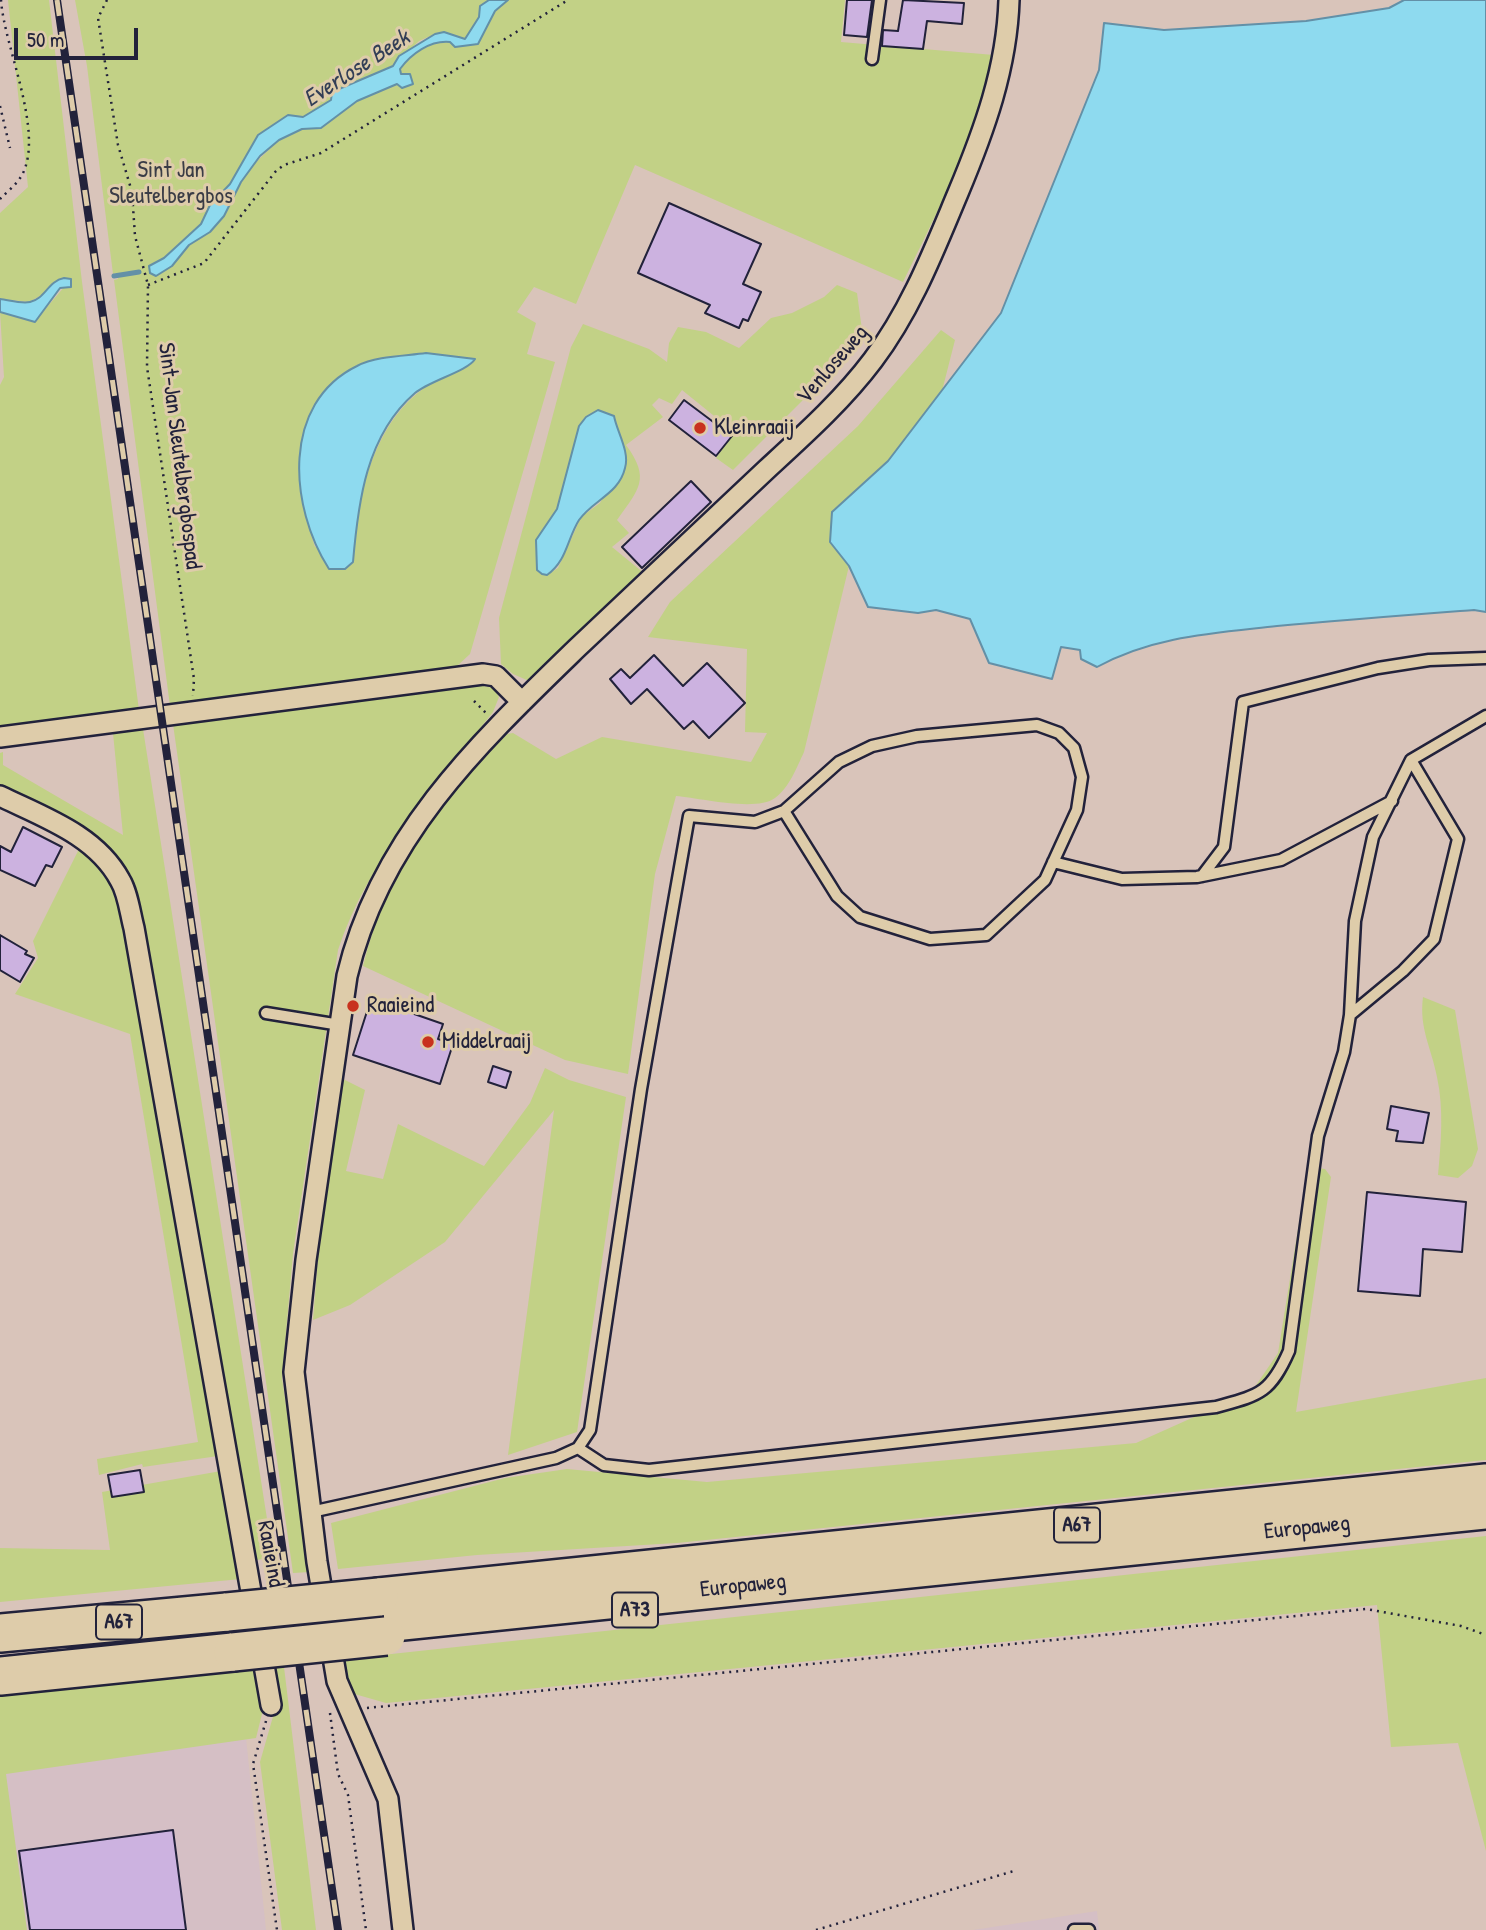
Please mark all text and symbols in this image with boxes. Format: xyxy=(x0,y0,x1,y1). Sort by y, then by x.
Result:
scale bar xyxy=(18,14,142,58)
water label: Everlose Beek xyxy=(299,24,415,114)
text: 50 m xyxy=(27,25,64,54)
park label: Sint Jan Sleutelbergbos xyxy=(109,157,233,211)
street label: Venloseweg xyxy=(791,320,875,410)
street label: Sint-Jan Sleutelbergbospad xyxy=(151,341,207,571)
place label: Kleinraaij xyxy=(714,414,794,442)
marker: Kleinraaij xyxy=(692,420,708,436)
place label: Raaieind xyxy=(367,992,434,1020)
marker: Raaieind xyxy=(345,998,361,1014)
place label: Middelraaij xyxy=(442,1028,531,1056)
marker: Middelraaij xyxy=(420,1034,436,1050)
road number: A67 xyxy=(1054,1508,1100,1542)
street label: Europaweg xyxy=(1263,1510,1351,1546)
street label: Raaieind xyxy=(251,1518,289,1590)
street label: Europaweg xyxy=(699,1568,787,1604)
road number: A73 xyxy=(612,1592,658,1628)
road number: A67 xyxy=(96,1604,142,1640)

